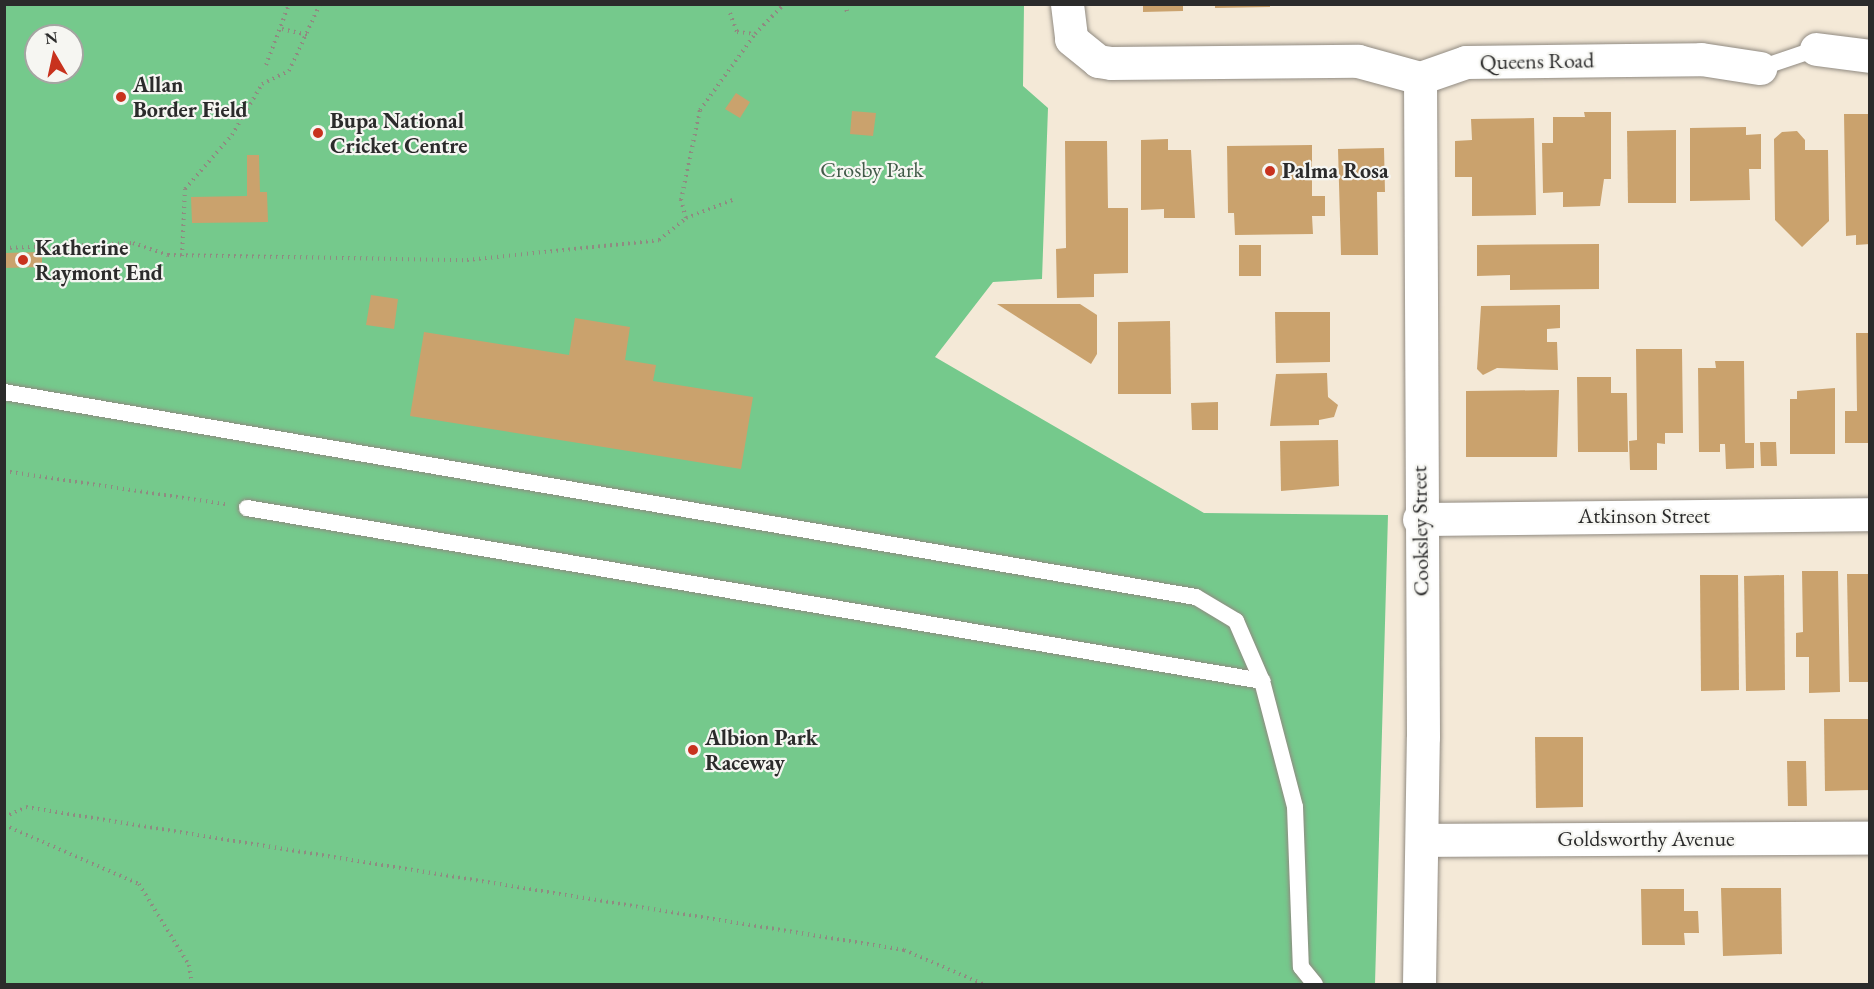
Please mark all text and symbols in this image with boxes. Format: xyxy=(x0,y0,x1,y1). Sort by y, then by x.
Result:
north arrow xyxy=(24,24,84,84)
text: N xyxy=(43,26,59,49)
street label: Queens Road xyxy=(1480,47,1594,75)
place label: Allan Border Field xyxy=(133,71,248,122)
marker: Allan Border Field xyxy=(114,90,128,104)
place label: Bupa National Cricket Centre xyxy=(330,107,467,158)
marker: Bupa National Cricket Centre xyxy=(311,126,325,140)
park label: Crosby Park xyxy=(820,157,924,183)
place label: Palma Rosa xyxy=(1282,158,1389,184)
marker: Palma Rosa xyxy=(1263,164,1277,178)
place label: Katherine Raymont End xyxy=(35,234,163,286)
marker: Katherine Raymont End xyxy=(16,253,30,267)
street label: Cooksley Street xyxy=(1406,465,1434,597)
street label: Atkinson Street xyxy=(1578,503,1710,529)
place label: Albion Park Raceway xyxy=(705,724,818,776)
marker: Albion Park Raceway xyxy=(686,743,700,757)
street label: Goldsworthy Avenue xyxy=(1557,826,1735,852)

